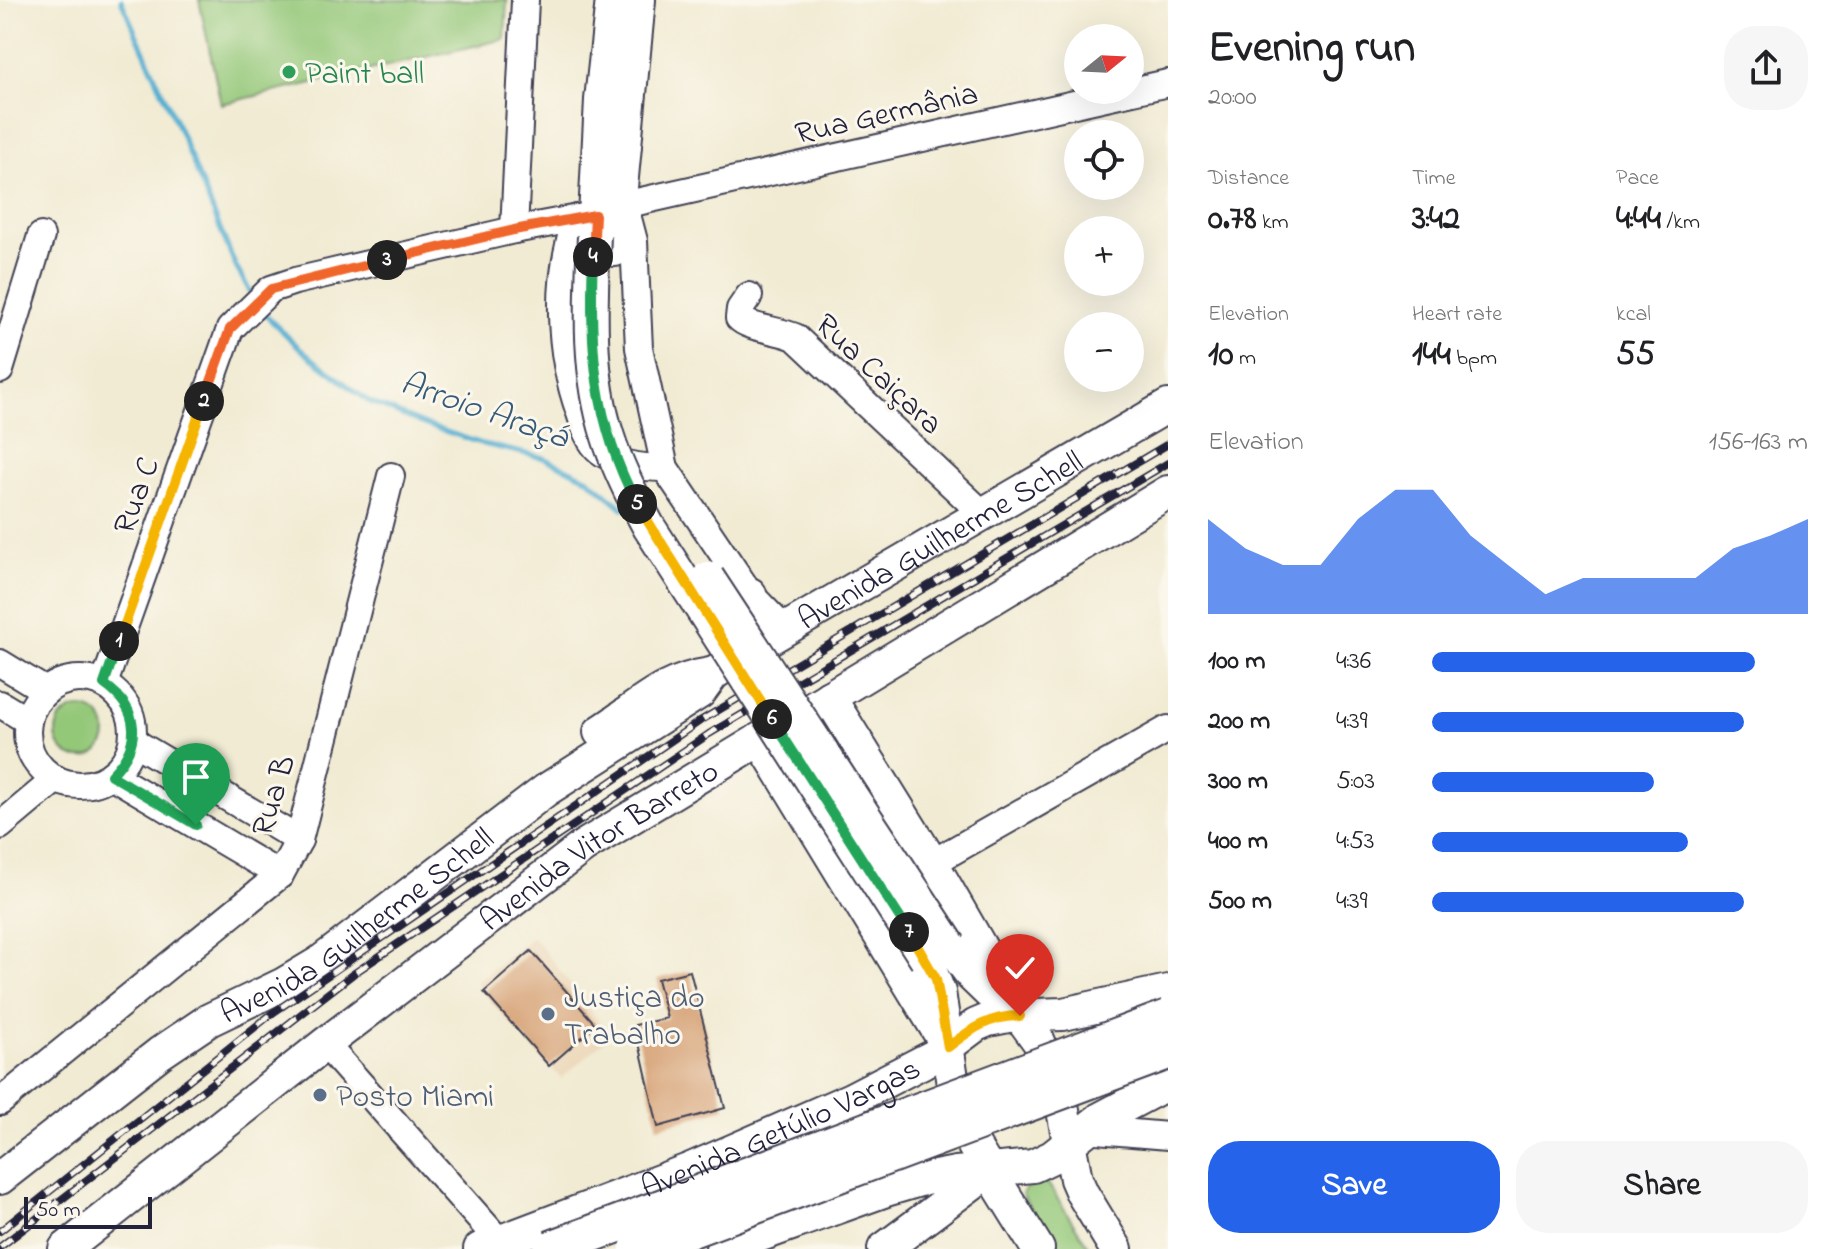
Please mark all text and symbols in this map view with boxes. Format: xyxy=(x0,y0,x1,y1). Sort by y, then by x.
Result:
text: Evening run xyxy=(1208,17,1415,81)
north arrow xyxy=(1064,24,1144,104)
map controls xyxy=(1064,24,1144,392)
button: share xyxy=(1724,26,1808,110)
place label: Paint ball xyxy=(305,52,424,99)
marker: Paint ball xyxy=(280,63,298,81)
street label: Rua Germânia xyxy=(791,72,983,159)
text: 20:00 xyxy=(1208,79,1257,117)
button: locate xyxy=(1064,120,1144,200)
text: Distance xyxy=(1208,163,1289,195)
text: Time xyxy=(1412,163,1456,195)
text: Pace xyxy=(1616,163,1659,195)
text: 0.78 xyxy=(1208,195,1256,245)
text: 3:42 xyxy=(1412,195,1460,245)
text: 4:44 xyxy=(1616,195,1661,245)
text: km xyxy=(1256,207,1289,239)
text: /km xyxy=(1661,207,1700,239)
button: + xyxy=(1064,216,1144,296)
pin: 4 xyxy=(573,237,613,277)
pin: 3 xyxy=(367,240,407,280)
text: 4 xyxy=(588,241,598,273)
text: 3 xyxy=(382,244,392,276)
text: Elevation xyxy=(1208,299,1289,331)
text: Heart rate xyxy=(1412,299,1502,331)
text: kcal xyxy=(1616,299,1651,331)
street label: Rua Caiçara xyxy=(803,304,952,447)
button: − xyxy=(1064,312,1144,392)
text: 10 xyxy=(1208,331,1234,381)
text: 144 xyxy=(1412,331,1451,381)
text: 55 xyxy=(1616,331,1655,381)
text: m xyxy=(1234,343,1256,375)
text: bpm xyxy=(1451,343,1497,375)
water label: Arroio Araçá xyxy=(393,360,576,464)
pin: 2 xyxy=(184,381,224,421)
text: 2 xyxy=(199,385,209,417)
text: Elevation xyxy=(1208,424,1304,462)
text: 156–163 m xyxy=(1709,424,1808,462)
street label: Avenida Guilherme Schell xyxy=(790,440,1093,644)
street label: Rua C xyxy=(103,451,174,541)
pin: 5 xyxy=(617,484,657,524)
text: 5 xyxy=(631,488,643,520)
pin: 1 xyxy=(99,621,139,661)
text: 1 xyxy=(116,625,123,657)
text: 100 m xyxy=(1208,643,1265,681)
text: 4:36 xyxy=(1336,643,1371,681)
pin: 6 xyxy=(752,699,792,739)
text: 6 xyxy=(767,703,777,735)
text: 200 m xyxy=(1208,703,1270,741)
text: 4:39 xyxy=(1336,703,1368,741)
pin xyxy=(162,743,230,825)
street label: Rua B xyxy=(241,750,310,842)
street label: Avenida Vitor Barreto xyxy=(471,750,729,945)
icon: arrive xyxy=(174,755,218,799)
text: 300 m xyxy=(1208,763,1268,801)
text: 5:03 xyxy=(1336,763,1375,801)
street label: Avenida Guilherme Schell xyxy=(213,818,505,1038)
text: 400 m xyxy=(1208,823,1268,861)
text: 4:53 xyxy=(1336,823,1375,861)
text: 500 m xyxy=(1208,883,1272,921)
text: 4:39 xyxy=(1336,883,1368,921)
pin: 7 xyxy=(889,912,929,952)
text: 7 xyxy=(904,916,914,948)
pin xyxy=(986,934,1054,1016)
icon: check xyxy=(998,946,1042,990)
place label: Justiça do Trabalho xyxy=(564,976,705,1060)
marker: Justiça do Trabalho xyxy=(539,1005,557,1023)
street label: Avenida Getúlio Vargas xyxy=(635,1047,930,1213)
place label: Posto Miami xyxy=(336,1075,494,1122)
marker: Posto Miami xyxy=(311,1086,329,1104)
button: Save xyxy=(1208,1141,1500,1233)
button: Share xyxy=(1516,1141,1808,1233)
scale bar xyxy=(24,1193,152,1229)
text: 50 m xyxy=(36,1195,81,1227)

